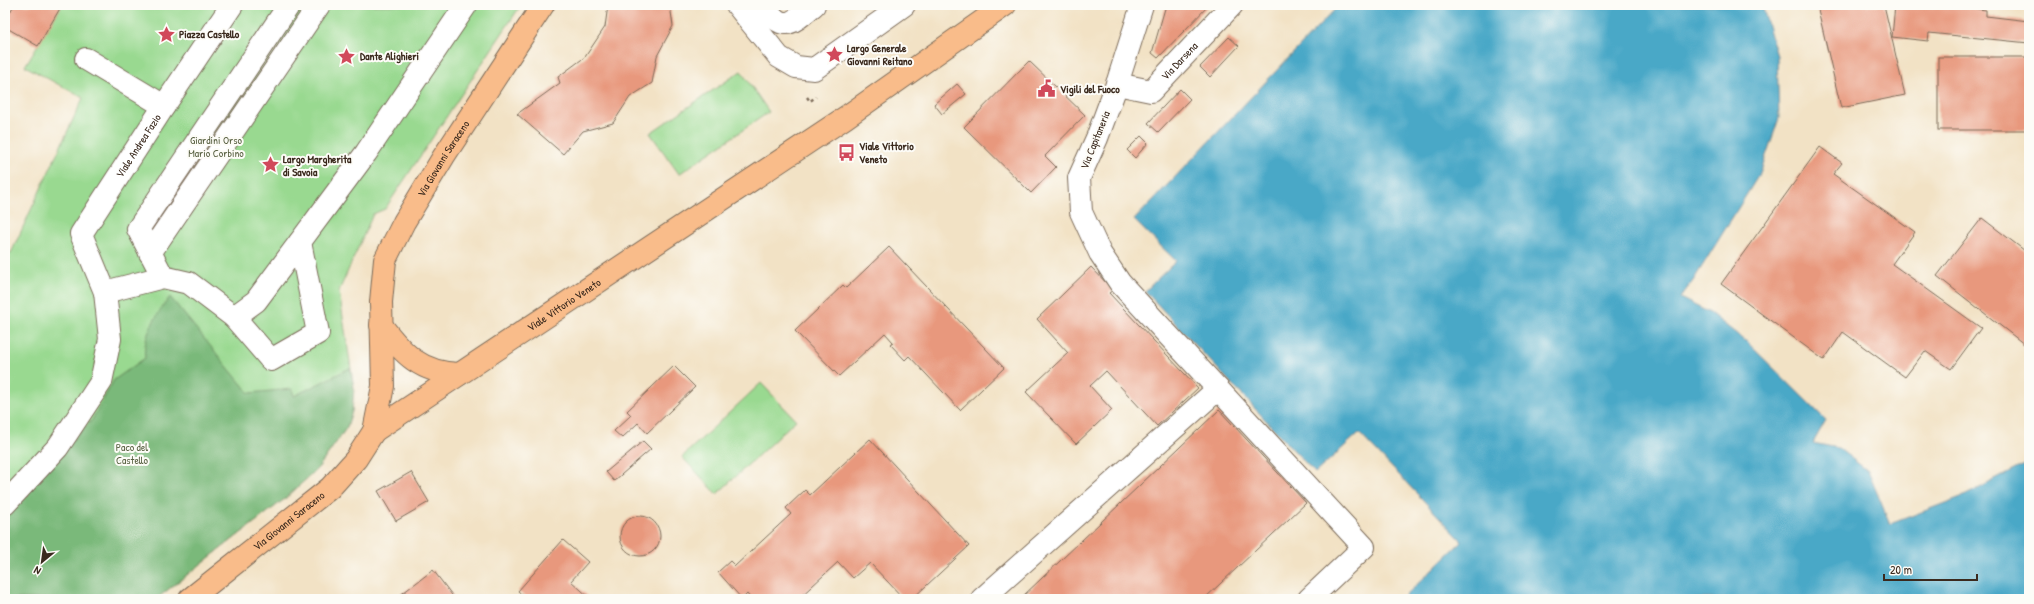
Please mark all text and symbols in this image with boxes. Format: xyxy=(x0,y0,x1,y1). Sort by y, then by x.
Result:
place icon: Piazza Castello xyxy=(156,24,176,44)
place label: Piazza Castello xyxy=(179,27,240,41)
street label: Via Darsena xyxy=(1158,38,1201,83)
place label: Largo Generale Giovanni Reitano xyxy=(847,41,913,68)
place icon: Largo Generale Giovanni Reitano xyxy=(824,44,844,64)
place icon: Dante Alighieri xyxy=(337,46,357,66)
place label: Dante Alighieri xyxy=(360,49,419,64)
public building icon: Vigili del Fuoco xyxy=(1037,79,1057,99)
place label: Vigili del Fuoco xyxy=(1060,82,1120,97)
street label: Via Capitaneria xyxy=(1077,108,1113,171)
street label: Viale Andrea Fazio xyxy=(113,111,164,180)
street label: Via Giovanni Saraceno xyxy=(414,117,473,199)
park label: Giardini Orso Mario Corbino xyxy=(188,133,244,160)
place label: Viale Vittorio Veneto xyxy=(859,139,914,166)
bus stop icon: Viale Vittorio Veneto xyxy=(836,142,856,162)
place label: Largo Margherita di Savoia xyxy=(283,152,352,179)
place icon: Largo Margherita di Savoia xyxy=(260,155,280,175)
street label: Viale Vittorio Veneto xyxy=(524,275,604,334)
park label: Paco del Castello xyxy=(116,440,149,467)
street label: Via Giovanni Saraceno xyxy=(250,488,328,553)
north arrow xyxy=(22,542,62,582)
scale bar xyxy=(1884,556,1977,582)
text: 20 m xyxy=(1890,561,1912,578)
text: N xyxy=(31,563,43,578)

